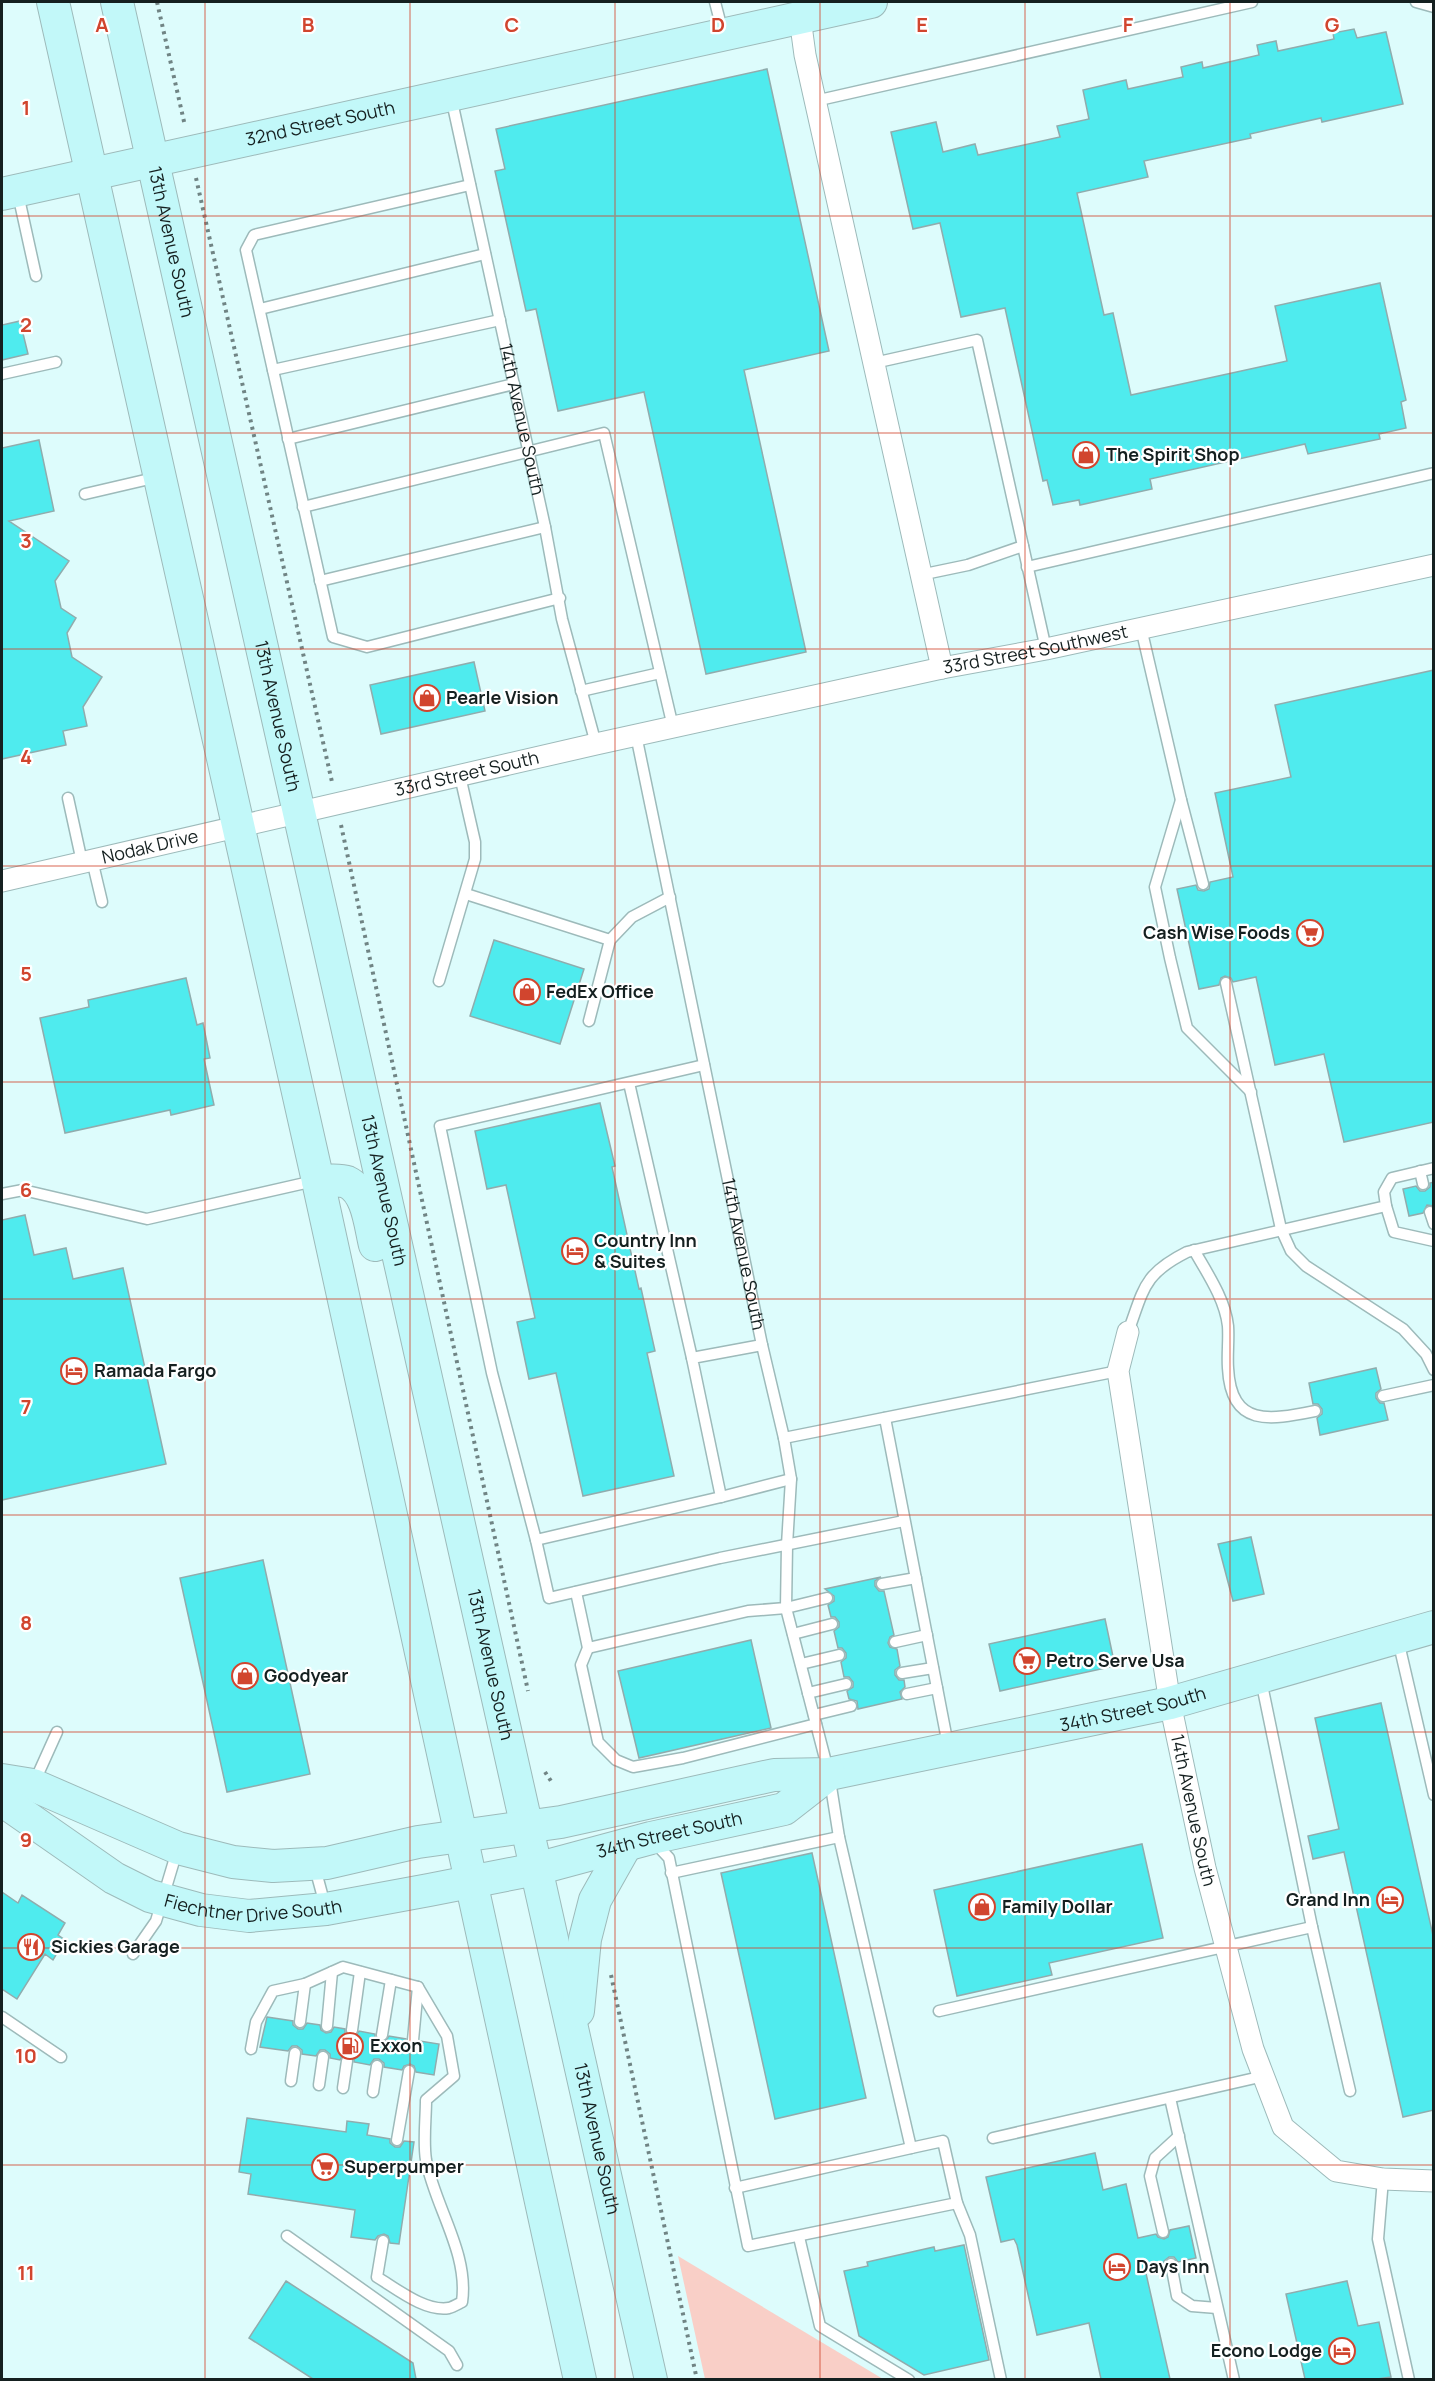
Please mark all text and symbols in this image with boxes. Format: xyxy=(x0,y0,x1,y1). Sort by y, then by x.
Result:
text: A xyxy=(95,11,109,38)
text: B xyxy=(302,11,315,38)
text: C xyxy=(505,11,519,38)
text: D xyxy=(711,11,725,38)
text: E xyxy=(916,11,928,38)
text: F xyxy=(1123,11,1134,38)
text: G xyxy=(1325,11,1340,38)
text: 1 xyxy=(22,94,30,121)
street label: 32nd Street South xyxy=(243,95,397,151)
street label: 13th Avenue South xyxy=(143,164,200,320)
text: 2 xyxy=(20,311,32,338)
street label: 14th Avenue South xyxy=(494,341,551,497)
shop icon: The Spirit Shop xyxy=(1071,440,1101,470)
place label: The Spirit Shop xyxy=(1106,442,1240,466)
text: 3 xyxy=(20,527,32,554)
street label: 33rd Street Southwest xyxy=(941,619,1130,679)
street label: 13th Avenue South xyxy=(250,638,307,794)
shop icon: Pearle Vision xyxy=(412,683,442,713)
place label: Pearle Vision xyxy=(446,685,558,709)
text: 4 xyxy=(20,743,32,770)
street label: 33rd Street South xyxy=(392,745,541,801)
street label: Nodak Drive xyxy=(99,823,200,869)
supermarket icon: Cash Wise Foods xyxy=(1295,918,1325,948)
place label: Cash Wise Foods xyxy=(1143,920,1290,944)
text: 5 xyxy=(20,960,32,987)
shop icon: FedEx Office xyxy=(512,977,542,1007)
place label: FedEx Office xyxy=(546,979,654,1003)
street label: 13th Avenue South xyxy=(356,1112,413,1268)
text: 6 xyxy=(20,1176,32,1203)
street label: 14th Avenue South xyxy=(717,1176,772,1332)
place label: Country Inn & Suites xyxy=(594,1228,697,1273)
hotel icon: Country Inn & Suites xyxy=(560,1236,590,1266)
hotel icon: Ramada Fargo xyxy=(59,1356,89,1386)
place label: Ramada Fargo xyxy=(94,1358,216,1382)
text: 7 xyxy=(21,1393,31,1420)
street label: 13th Avenue South xyxy=(463,1587,520,1742)
text: 8 xyxy=(20,1609,32,1636)
supermarket icon: Petro Serve Usa xyxy=(1012,1646,1042,1676)
place label: Petro Serve Usa xyxy=(1046,1648,1185,1672)
shop icon: Goodyear xyxy=(230,1661,260,1691)
place label: Goodyear xyxy=(264,1663,348,1687)
street label: 34th Street South xyxy=(1057,1680,1208,1737)
street label: 14th Avenue South xyxy=(1166,1732,1222,1889)
street label: 34th Street South xyxy=(594,1805,744,1863)
text: 9 xyxy=(20,1826,32,1853)
hotel icon: Grand Inn xyxy=(1375,1885,1405,1915)
place label: Grand Inn xyxy=(1286,1887,1370,1911)
street label: Fiechtner Drive South xyxy=(162,1888,344,1927)
shop icon: Family Dollar xyxy=(967,1892,997,1922)
place label: Family Dollar xyxy=(1002,1894,1113,1918)
restaurant icon: Sickies Garage xyxy=(16,1932,46,1962)
place label: Sickies Garage xyxy=(51,1934,180,1958)
fuel station icon: Exxon xyxy=(335,2031,365,2061)
place label: Exxon xyxy=(370,2033,423,2057)
text: 10 xyxy=(15,2042,37,2069)
street label: 13th Avenue South xyxy=(569,2061,626,2216)
supermarket icon: Superpumper xyxy=(310,2152,340,2182)
place label: Superpumper xyxy=(344,2154,464,2178)
hotel icon: Days Inn xyxy=(1102,2252,1132,2282)
place label: Days Inn xyxy=(1136,2254,1209,2278)
text: 11 xyxy=(17,2259,35,2286)
hotel icon: Econo Lodge xyxy=(1327,2336,1357,2366)
place label: Econo Lodge xyxy=(1211,2338,1322,2362)

